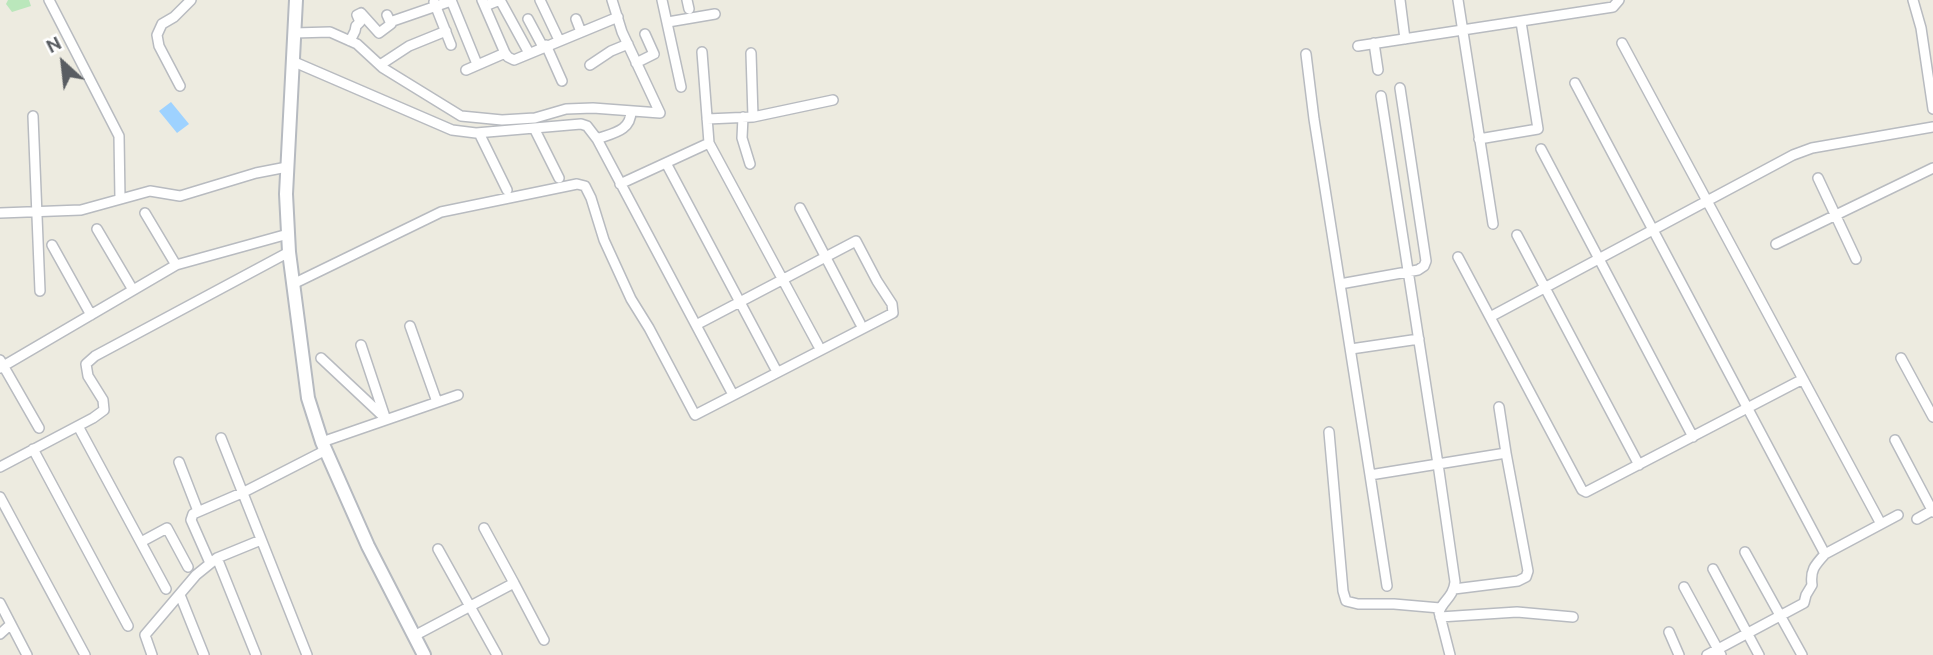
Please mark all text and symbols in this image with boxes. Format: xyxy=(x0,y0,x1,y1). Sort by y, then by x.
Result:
north arrow xyxy=(28,28,98,98)
text: N xyxy=(42,31,65,57)

